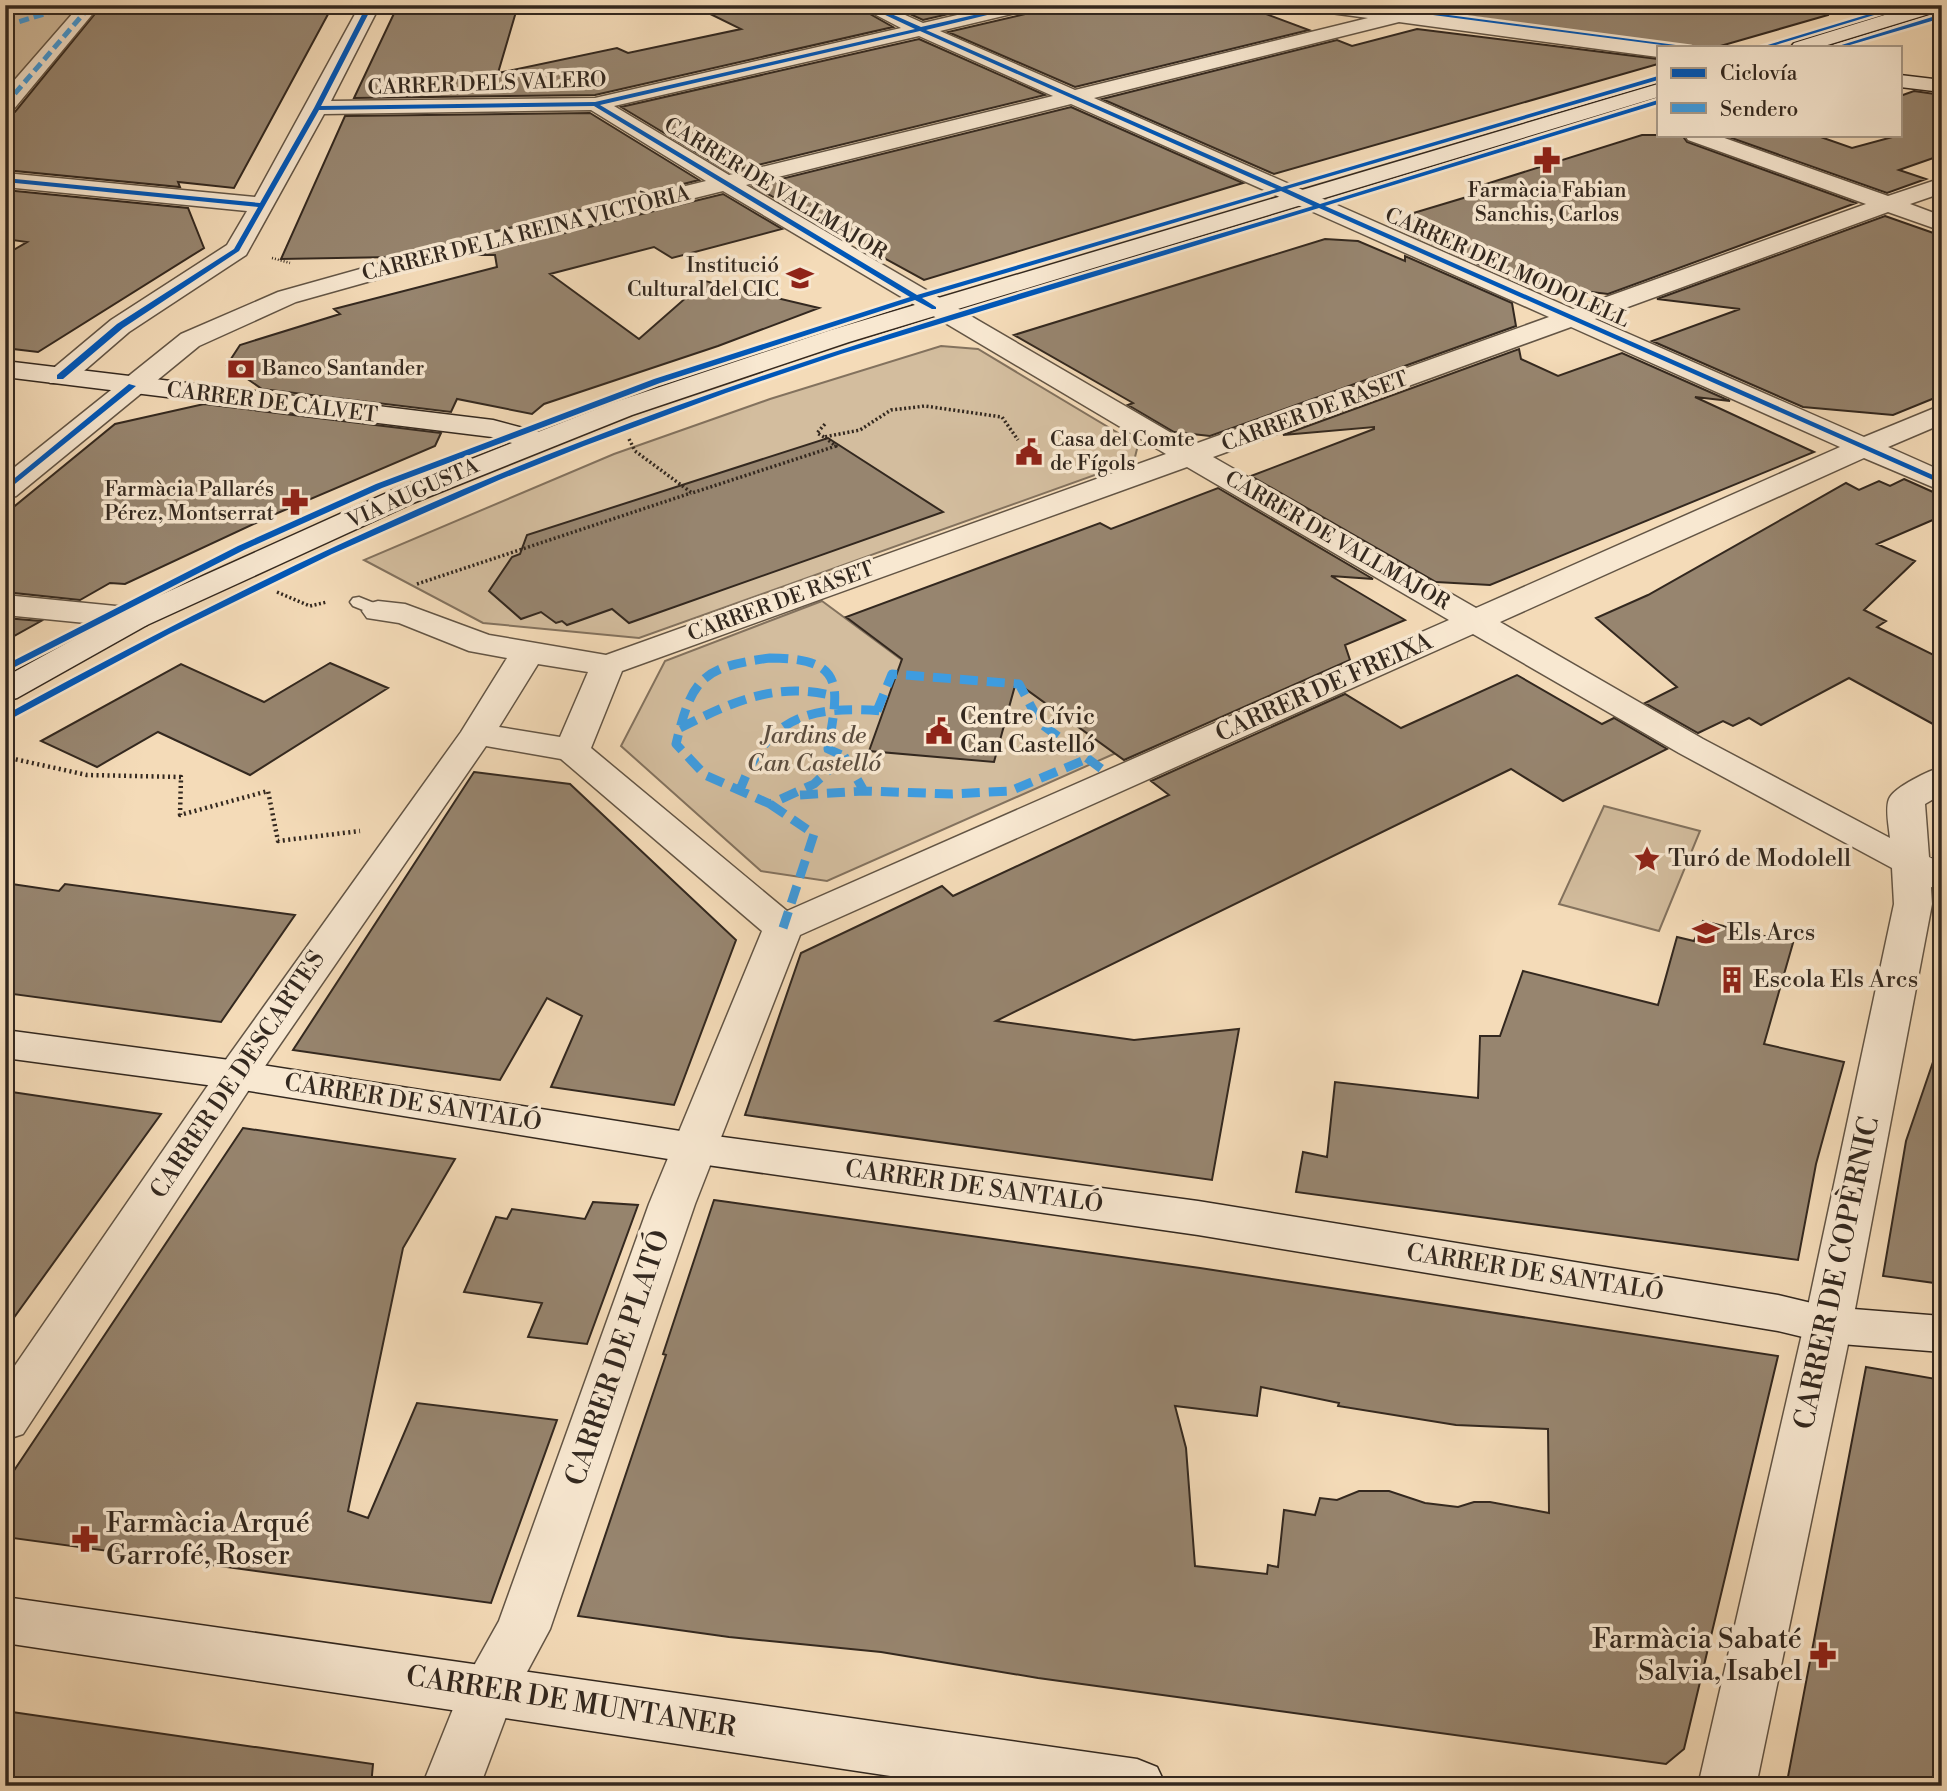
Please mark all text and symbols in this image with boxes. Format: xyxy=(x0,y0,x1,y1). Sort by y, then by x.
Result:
legend xyxy=(1657,46,1902,136)
text: Ciclovía xyxy=(1720,61,1798,87)
street label: CARRER DELS VALERO xyxy=(367,67,607,101)
text: Sendero xyxy=(1720,97,1798,123)
street label: CARRER DE VALLMAJOR xyxy=(659,112,892,266)
pharmacy icon: Farmàcia Fabian Sanchis, Carlos xyxy=(1532,145,1562,175)
street label: CARRER DE LA REINA VICTÒRIA xyxy=(359,178,693,287)
place label: Farmàcia Fabian Sanchis, Carlos xyxy=(1467,178,1627,228)
street label: CARRER DEL MODOLELL xyxy=(1381,202,1633,334)
place label: Institució Cultural del CIC xyxy=(627,253,779,303)
school or university icon: Institució Cultural del CIC xyxy=(785,263,815,293)
bank icon: Banco Santander xyxy=(226,354,256,384)
place label: Banco Santander xyxy=(261,356,424,382)
street label: CARRER DE RASET xyxy=(1218,366,1412,458)
street label: CARRER DE CALVET xyxy=(165,377,379,429)
place label: Casa del Comte de Fígols xyxy=(1050,427,1195,477)
public building icon: Casa del Comte de Fígols xyxy=(1014,437,1044,467)
street label: VIA AUGUSTA xyxy=(342,453,484,535)
street label: CARRER DE VALLMAJOR xyxy=(1220,466,1454,616)
place label: Farmàcia Pallarés Pérez, Montserrat xyxy=(104,477,275,527)
pharmacy icon: Farmàcia Pallarés Pérez, Montserrat xyxy=(280,487,310,517)
street label: CARRER DE RASET xyxy=(684,556,878,648)
street label: CARRER DE FREIXA xyxy=(1211,626,1438,749)
place label: Centre Cívic Can Castelló xyxy=(960,702,1095,760)
public building icon: Centre Cívic Can Castelló xyxy=(924,716,954,746)
park label: Jardins de Can Castelló xyxy=(747,721,883,779)
place icon: Turó de Modolell xyxy=(1632,844,1662,874)
place label: Turó de Modolell xyxy=(1668,844,1851,874)
school or university icon: Els Arcs xyxy=(1691,918,1721,948)
place label: Els Arcs xyxy=(1727,918,1815,948)
street label: CARRER DE DESCARTES xyxy=(144,946,332,1204)
building icon: Escola Els Arcs xyxy=(1717,965,1747,995)
place label: Escola Els Arcs xyxy=(1753,965,1918,995)
street label: CARRER DE SANTALÓ xyxy=(282,1066,544,1138)
street label: CARRER DE COPÈRNIC xyxy=(1785,1113,1887,1433)
street label: CARRER DE SANTALÓ xyxy=(843,1152,1105,1220)
street label: CARRER DE PLATÓ xyxy=(556,1225,678,1490)
street label: CARRER DE SANTALÓ xyxy=(1404,1236,1666,1308)
place label: Farmàcia Arqué Garrofé, Roser xyxy=(106,1506,310,1573)
pharmacy icon: Farmàcia Arqué Garrofé, Roser xyxy=(70,1524,100,1554)
place label: Farmàcia Sabaté Salvia, Isabel xyxy=(1592,1622,1802,1689)
pharmacy icon: Farmàcia Sabaté Salvia, Isabel xyxy=(1808,1640,1838,1670)
street label: CARRER DE MUNTANER xyxy=(404,1659,739,1745)

